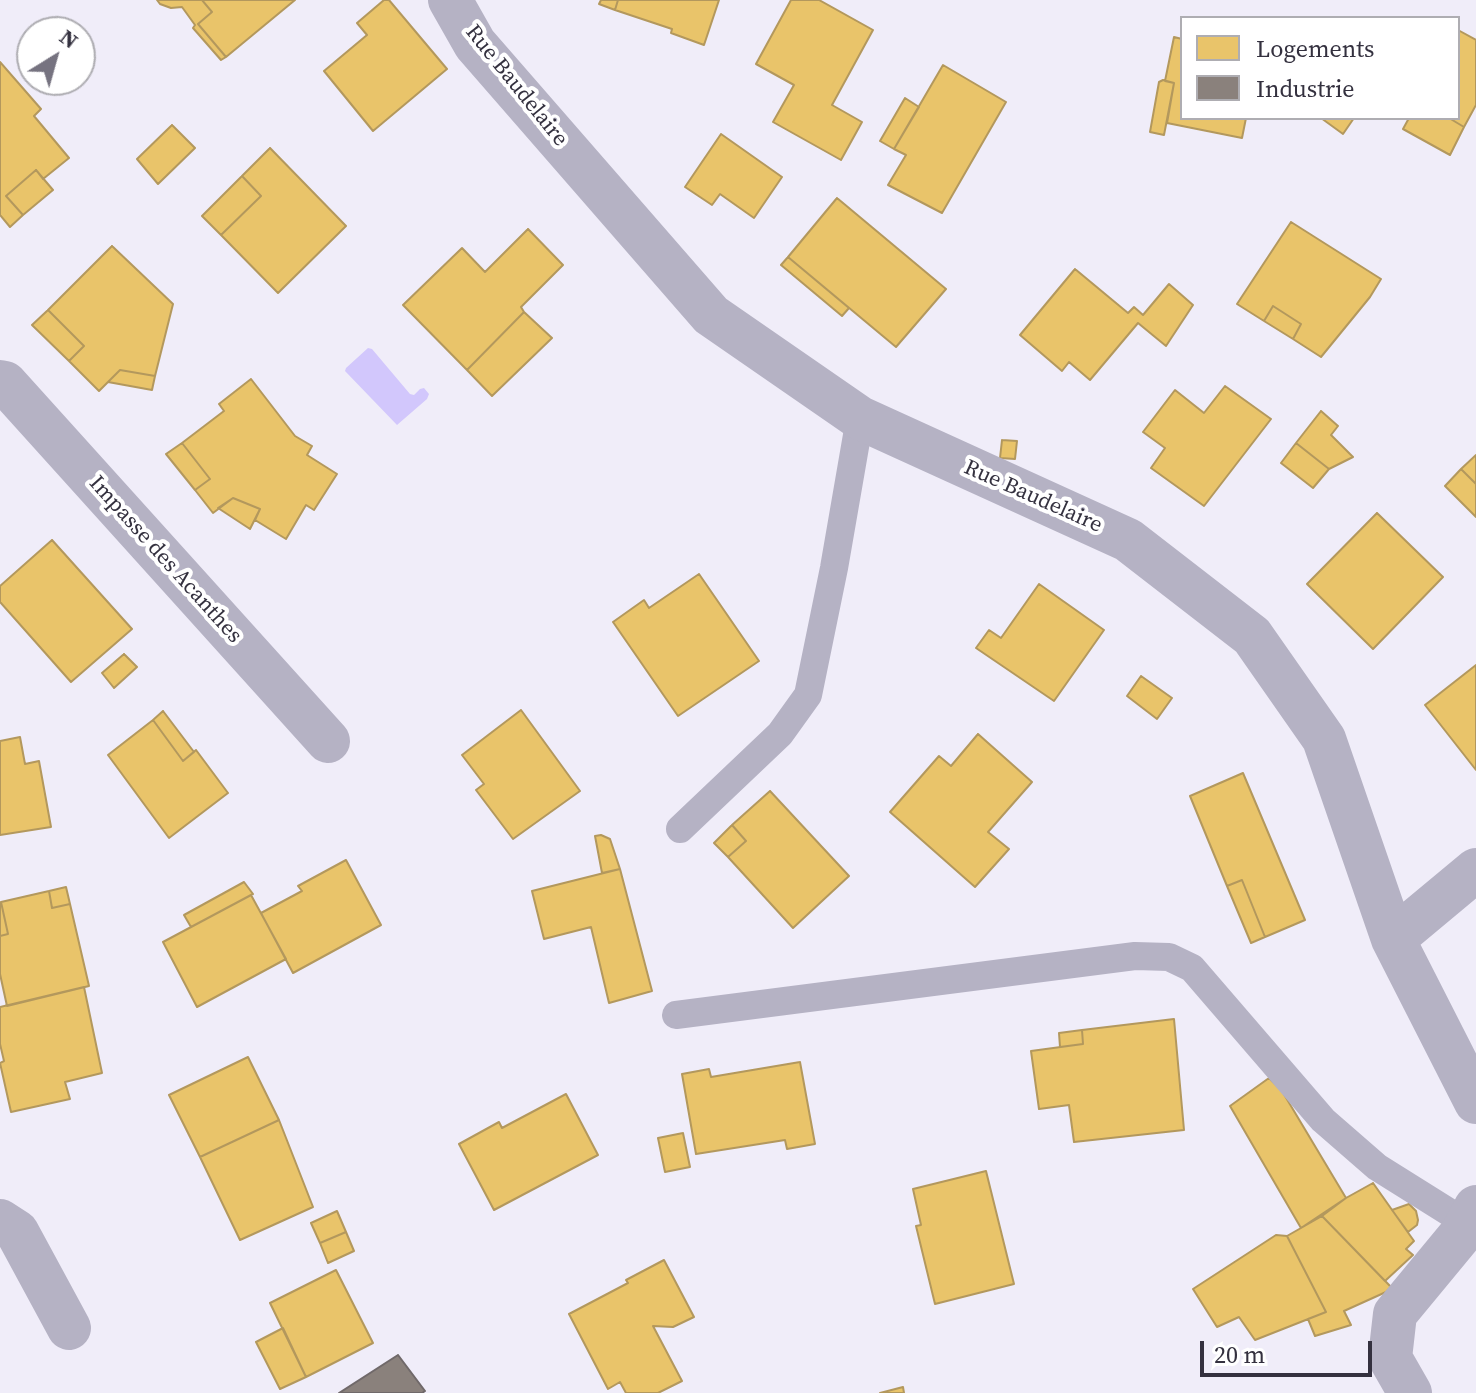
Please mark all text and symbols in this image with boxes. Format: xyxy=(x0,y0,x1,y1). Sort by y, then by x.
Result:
north arrow xyxy=(16,16,96,96)
legend xyxy=(1180,16,1460,120)
street label: Rue Baudelaire xyxy=(459,20,573,152)
text: N xyxy=(54,22,85,55)
text: Logements xyxy=(1256,32,1374,65)
text: Industrie xyxy=(1256,72,1355,105)
street label: Rue Baudelaire xyxy=(960,455,1106,539)
street label: Impasse des Acanthes xyxy=(83,471,247,649)
scale bar xyxy=(1204,1325,1376,1375)
text: 20 m xyxy=(1214,1338,1265,1371)

